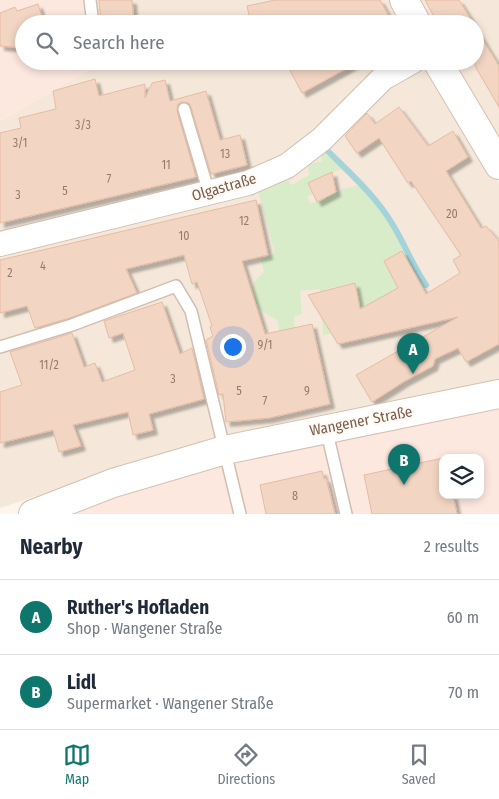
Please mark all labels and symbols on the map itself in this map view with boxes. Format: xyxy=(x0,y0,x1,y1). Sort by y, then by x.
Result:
house number: 3/3 xyxy=(75,118,91,132)
house number: 3/1 xyxy=(13,136,27,150)
house number: 13 xyxy=(220,147,230,161)
house number: 11 xyxy=(161,158,171,172)
street label: Olgastraße xyxy=(190,169,258,205)
house number: 7 xyxy=(107,172,112,186)
house number: 5 xyxy=(62,184,68,198)
house number: 3 xyxy=(15,188,21,202)
house number: 20 xyxy=(446,207,458,221)
house number: 12 xyxy=(239,214,249,228)
house number: 10 xyxy=(179,229,189,243)
house number: 4 xyxy=(40,259,46,273)
house number: 2 xyxy=(7,266,13,280)
pin: A xyxy=(397,333,429,374)
your location xyxy=(220,334,246,360)
house number: 9/1 xyxy=(258,338,272,352)
house number: 11/2 xyxy=(39,358,59,372)
house number: 3 xyxy=(170,372,176,386)
house number: 5 xyxy=(236,384,242,398)
house number: 9 xyxy=(304,384,310,398)
house number: 7 xyxy=(263,394,268,408)
street label: Wangener Straße xyxy=(308,402,414,440)
pin: B xyxy=(388,444,420,485)
house number: 8 xyxy=(292,489,298,503)

